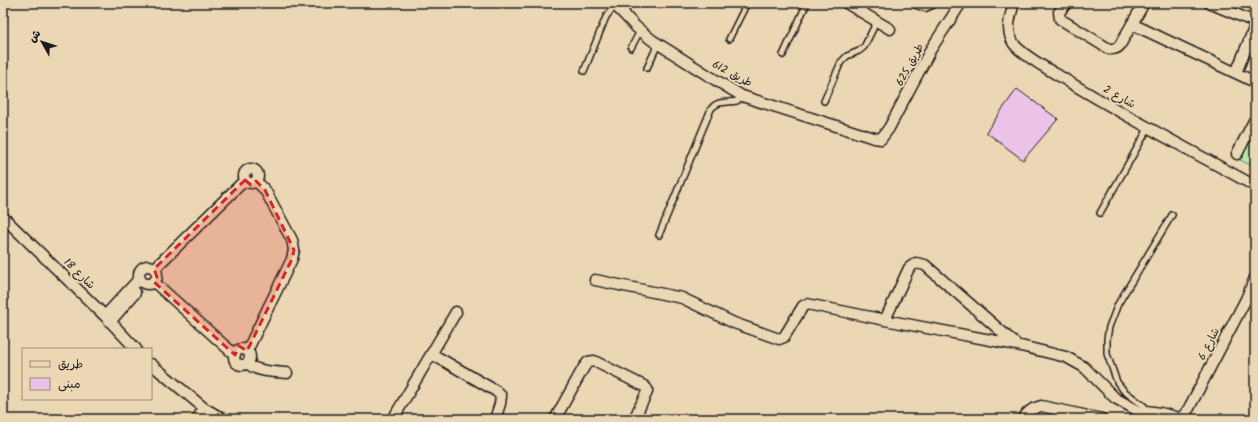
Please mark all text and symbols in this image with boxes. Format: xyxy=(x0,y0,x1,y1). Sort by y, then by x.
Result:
north arrow xyxy=(22,22,62,62)
text: ش xyxy=(24,26,46,47)
street label: طريق 625 xyxy=(891,40,929,90)
street label: طريق 612 xyxy=(709,56,755,92)
street label: شارع 2 xyxy=(1099,81,1139,113)
street label: شارع 18 xyxy=(59,254,99,294)
street label: شارع 6 xyxy=(1193,325,1225,363)
legend xyxy=(22,348,152,400)
text: طريق xyxy=(58,355,83,374)
text: مبنى xyxy=(58,375,81,394)

